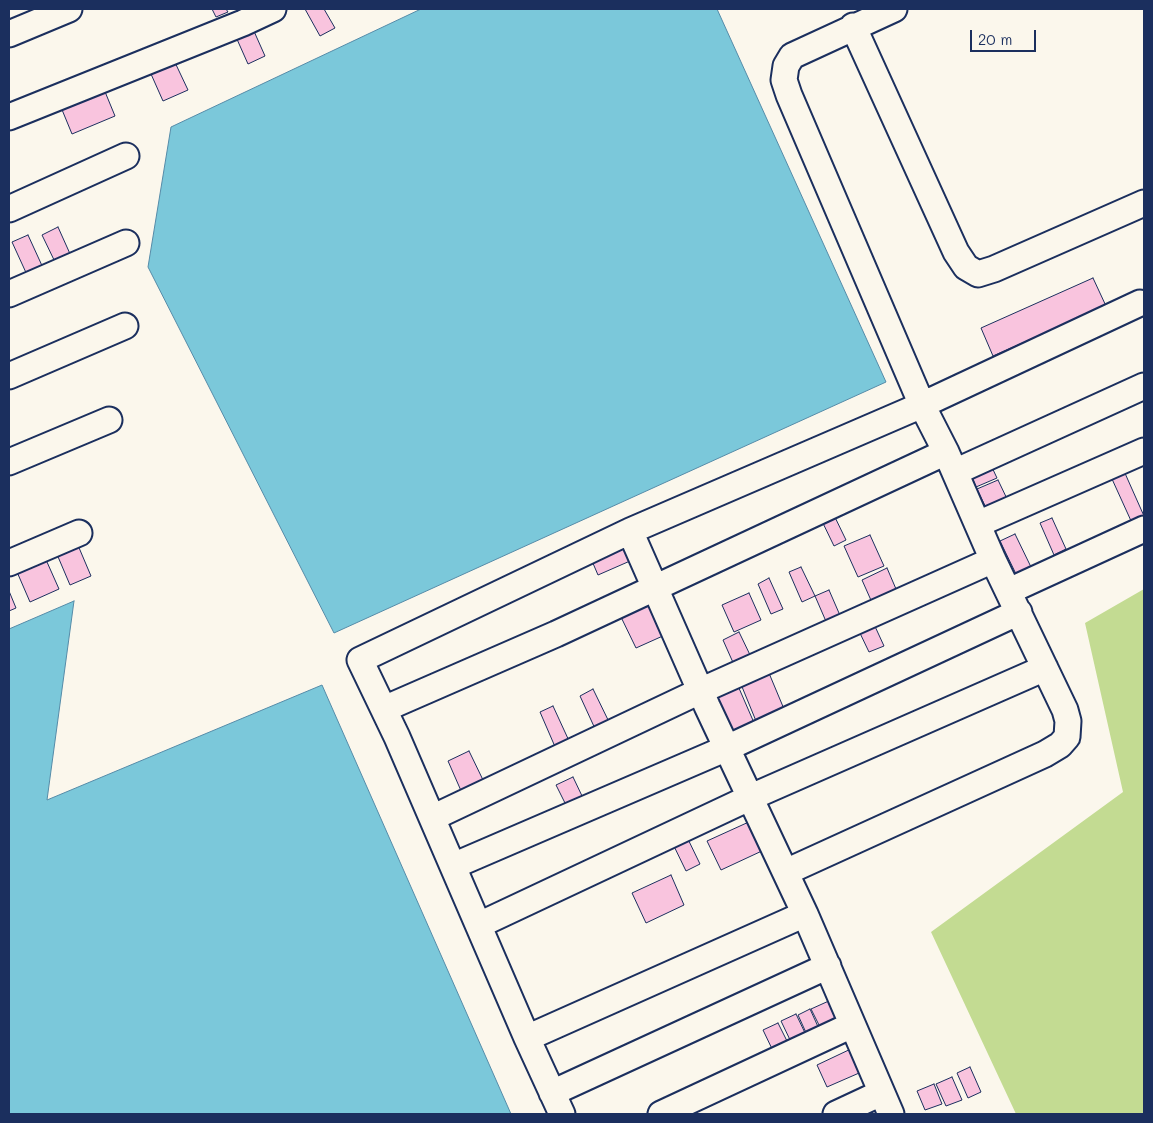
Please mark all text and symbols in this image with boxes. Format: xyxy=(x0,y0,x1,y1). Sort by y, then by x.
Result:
scale bar xyxy=(973,20,1039,52)
text: 20 m xyxy=(978,29,1012,49)

